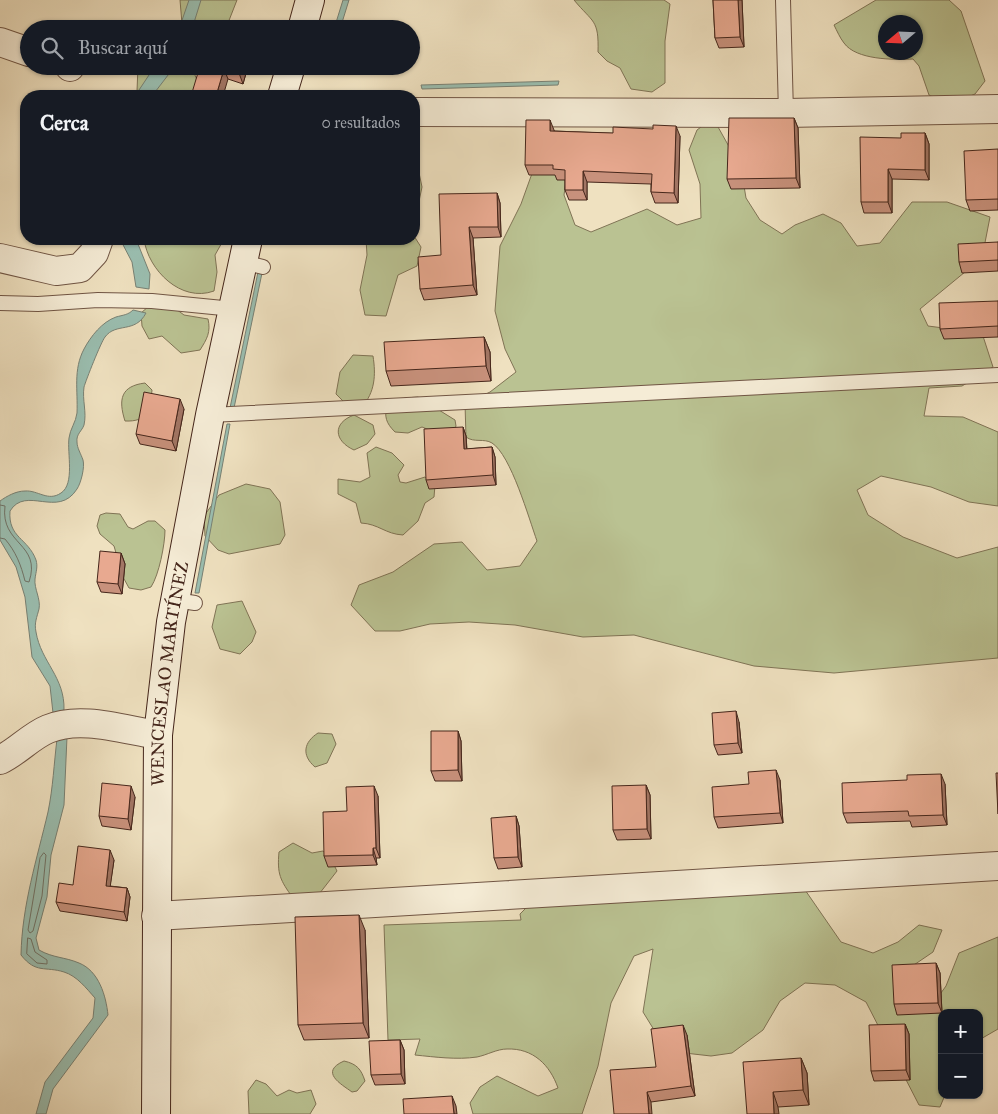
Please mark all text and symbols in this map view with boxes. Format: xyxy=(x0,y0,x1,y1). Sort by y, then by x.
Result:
north arrow xyxy=(878,15,923,60)
search box xyxy=(20,20,420,75)
icon: search xyxy=(38,34,66,62)
text: Buscar aquí xyxy=(78,36,167,59)
text: Cerca xyxy=(40,110,89,136)
text: 0 resultados xyxy=(322,113,400,132)
street label: WENCESLAO MARTÍNEZ xyxy=(146,560,193,786)
map controls xyxy=(938,1009,983,1099)
button: + xyxy=(938,1009,983,1054)
button: − xyxy=(938,1054,983,1099)

